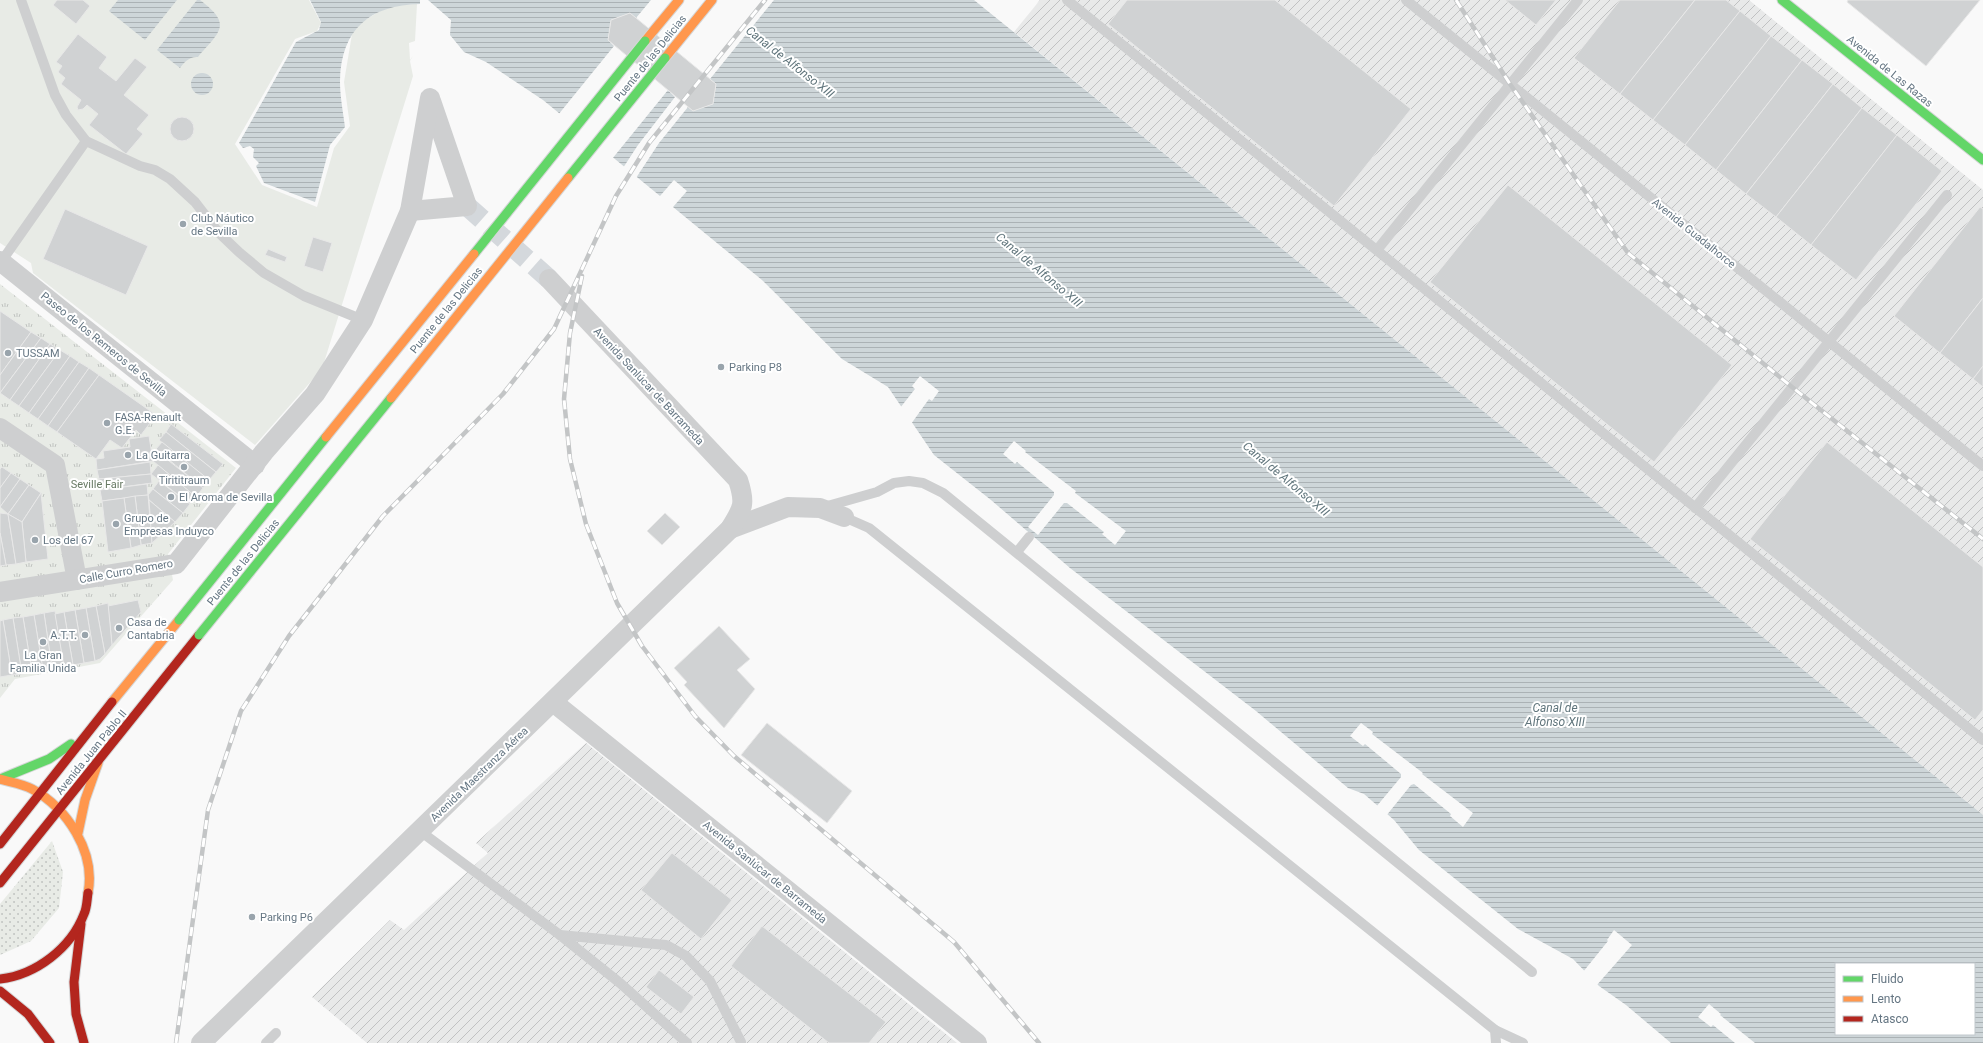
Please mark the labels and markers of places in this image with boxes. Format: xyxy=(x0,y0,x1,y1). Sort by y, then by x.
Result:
place label: Club Náutico de Sevilla xyxy=(191,212,254,238)
marker: Club Náutico de Sevilla xyxy=(178,219,188,229)
place label: TUSSAM xyxy=(16,347,60,360)
marker: TUSSAM xyxy=(3,348,13,358)
place label: Parking P8 xyxy=(729,361,782,374)
marker: Parking P8 xyxy=(716,362,726,372)
place label: FASA-Renault G.E. xyxy=(115,411,181,437)
marker: FASA-Renault G.E. xyxy=(102,418,112,428)
place label: La Guitarra xyxy=(136,449,190,462)
marker: La Guitarra xyxy=(123,450,133,460)
marker: Tirititraum xyxy=(179,462,189,472)
place label: Tirititraum xyxy=(159,474,209,487)
place label: El Aroma de Sevilla xyxy=(179,491,272,504)
marker: El Aroma de Sevilla xyxy=(166,492,176,502)
place label: Grupo de Empresas Induyco xyxy=(124,512,214,538)
marker: Grupo de Empresas Induyco xyxy=(111,519,121,529)
place label: Los del 67 xyxy=(43,534,93,547)
marker: Los del 67 xyxy=(30,535,40,545)
place label: Casa de Cantabria xyxy=(127,616,174,642)
marker: Casa de Cantabria xyxy=(114,623,124,633)
place label: A.T.T. xyxy=(50,629,77,642)
marker: A.T.T. xyxy=(80,630,90,640)
marker: La Gran Familia Unida xyxy=(38,637,48,647)
place label: La Gran Familia Unida xyxy=(10,649,76,675)
place label: Parking P6 xyxy=(260,911,313,924)
marker: Parking P6 xyxy=(247,912,257,922)

